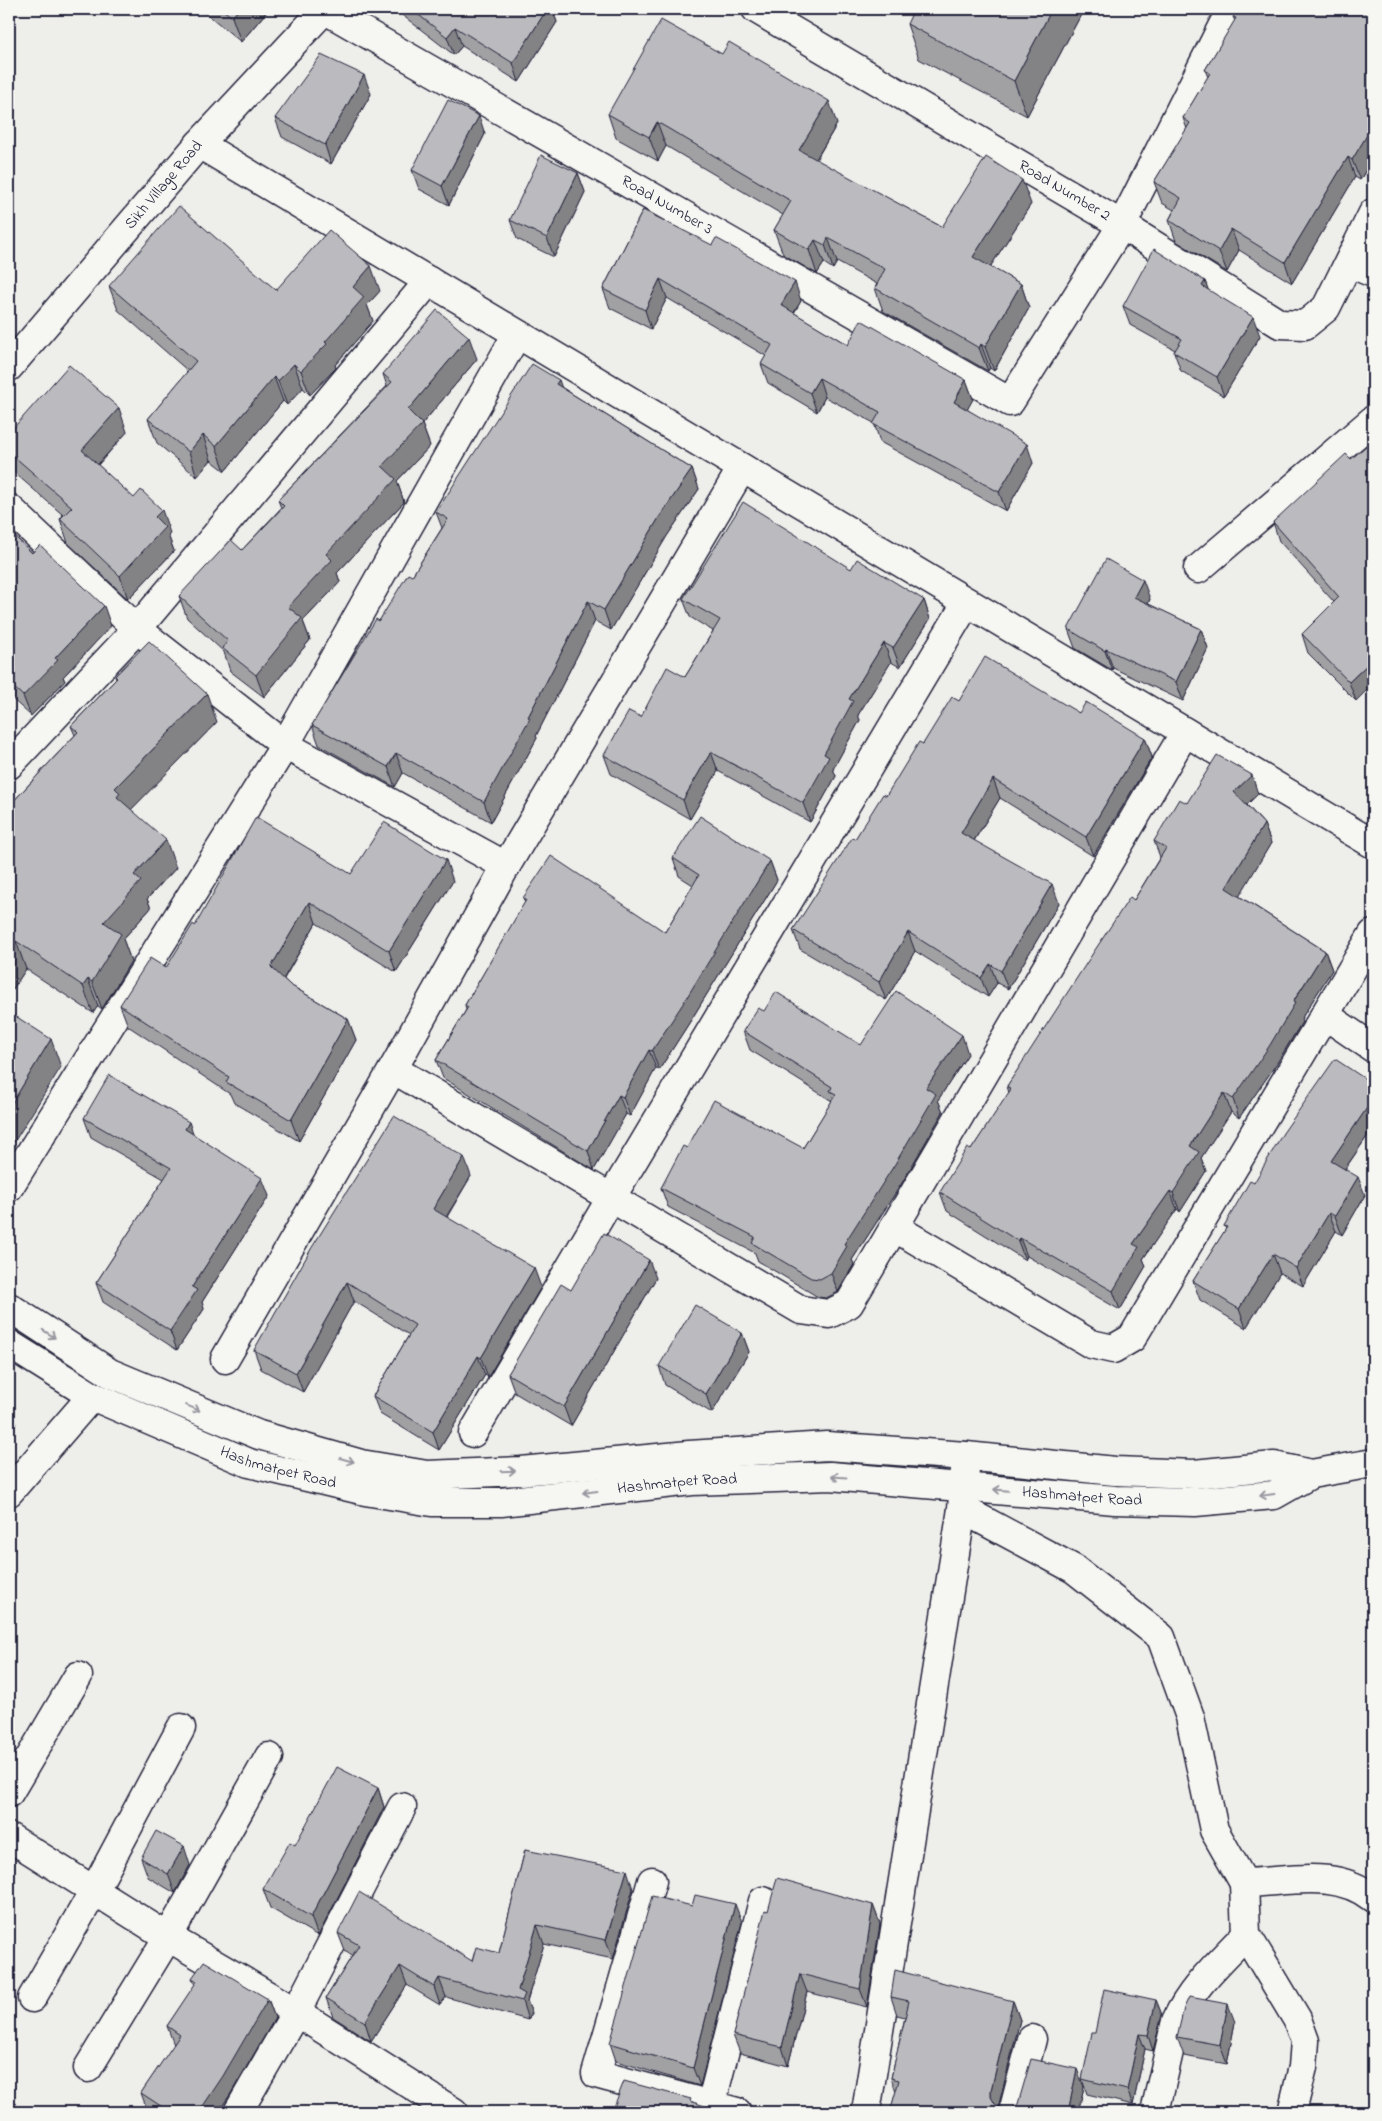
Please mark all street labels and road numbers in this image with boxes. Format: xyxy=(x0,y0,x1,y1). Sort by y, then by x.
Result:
street label: Sikh Village Road xyxy=(119,135,209,235)
street label: Road Number 2 xyxy=(1014,154,1115,228)
street label: Road Number 3 xyxy=(616,169,717,241)
street label: Hashmatpet Road xyxy=(216,1440,339,1496)
street label: Hashmatpet Road xyxy=(616,1467,738,1501)
street label: Hashmatpet Road xyxy=(1021,1480,1142,1513)

